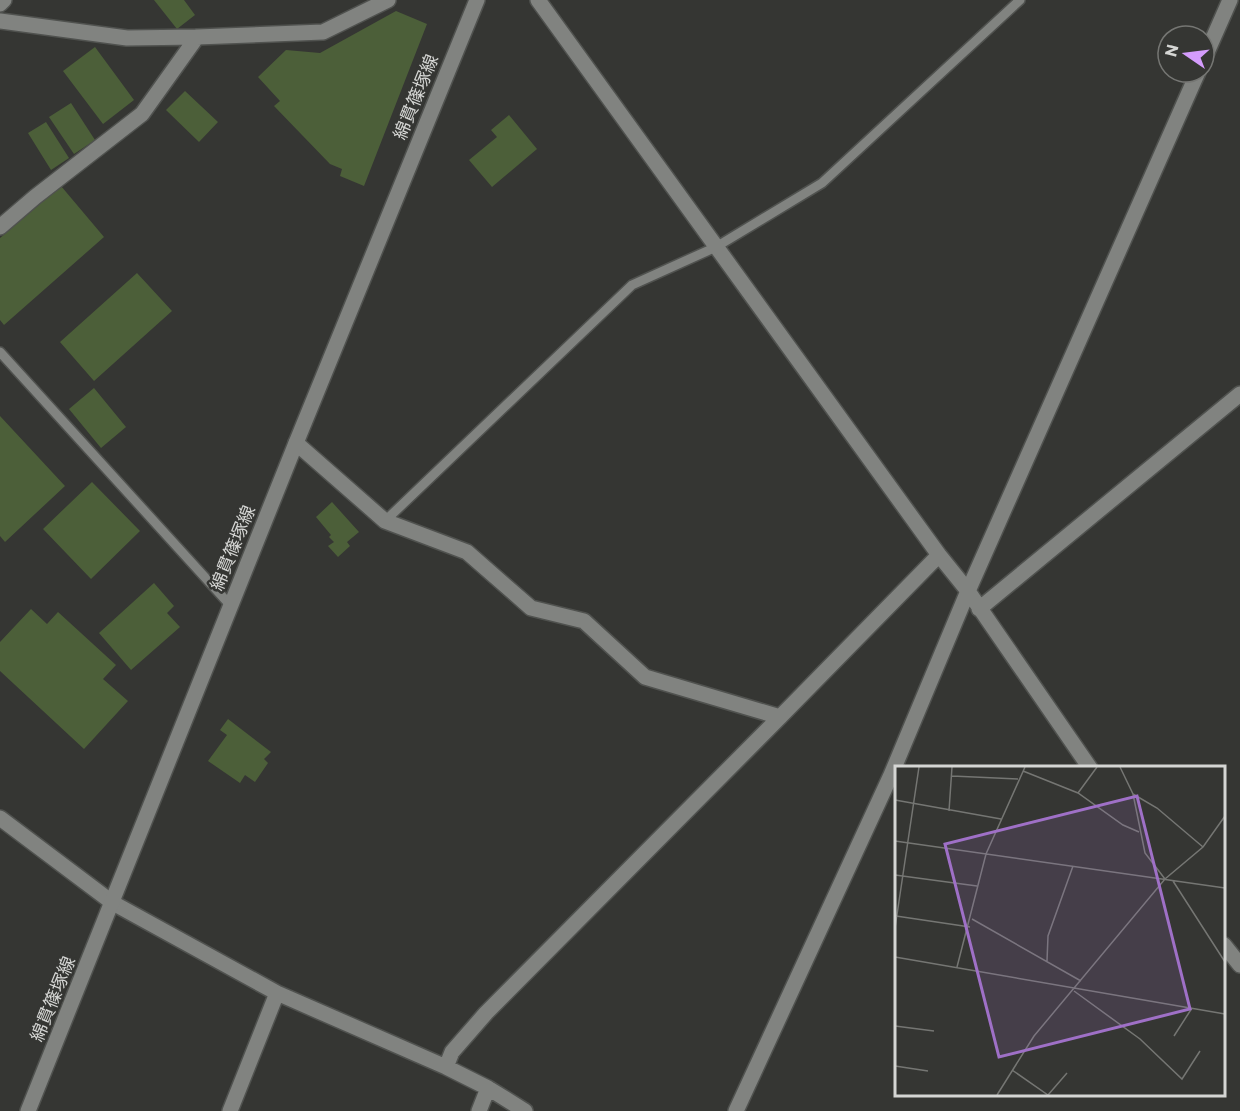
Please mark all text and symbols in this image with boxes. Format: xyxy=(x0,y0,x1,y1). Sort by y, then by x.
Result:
north arrow xyxy=(1156,24,1216,84)
text: N xyxy=(1160,42,1182,58)
street label: 綿貫篠塚線 xyxy=(388,51,442,142)
street label: 綿貫篠塚線 xyxy=(205,502,259,593)
inset map xyxy=(895,766,1225,1096)
street label: 綿貫篠塚線 xyxy=(25,953,79,1044)

